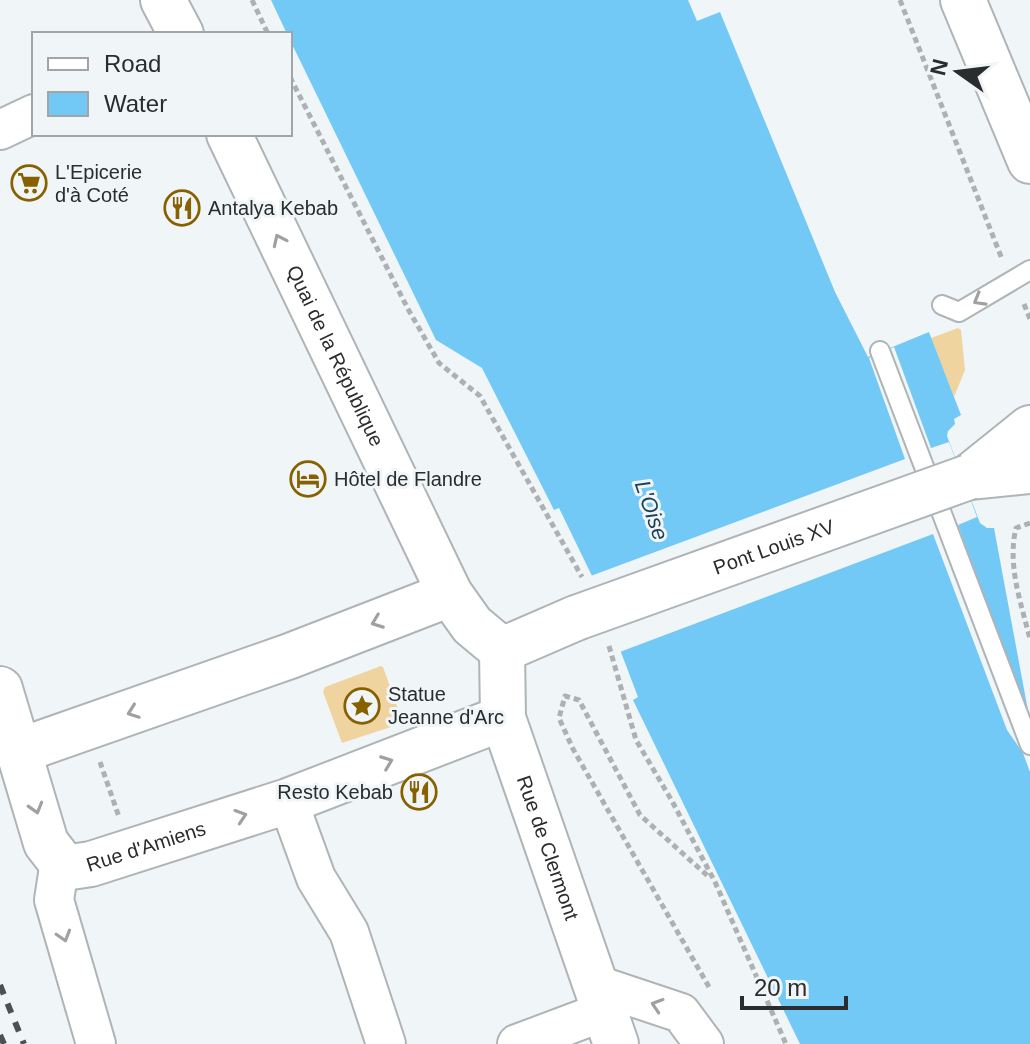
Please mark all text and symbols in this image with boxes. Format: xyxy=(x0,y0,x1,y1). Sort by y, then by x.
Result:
legend xyxy=(32,32,292,136)
north arrow xyxy=(918,32,998,112)
text: Road xyxy=(104,50,161,77)
text: N xyxy=(925,57,953,78)
text: Water xyxy=(104,90,167,117)
place label: L'Epicerie d'à Coté xyxy=(55,161,142,206)
supermarket icon: L'Epicerie d'à Coté xyxy=(10,164,48,202)
restaurant icon: Antalya Kebab xyxy=(163,189,201,227)
place label: Antalya Kebab xyxy=(208,197,338,219)
one-way arrow xyxy=(273,233,289,248)
street label: Quai de la République xyxy=(283,262,388,450)
one-way arrow xyxy=(973,291,988,306)
hotel icon: Hôtel de Flandre xyxy=(289,460,327,498)
place label: Hôtel de Flandre xyxy=(334,468,482,490)
water label: L'Oise xyxy=(630,477,673,543)
street label: Pont Louis XV xyxy=(710,515,838,579)
one-way arrow xyxy=(371,612,385,629)
place label: Statue Jeanne d'Arc xyxy=(388,683,504,728)
place icon: Statue Jeanne d'Arc xyxy=(343,687,381,725)
one-way arrow xyxy=(127,702,141,719)
one-way arrow xyxy=(379,755,393,772)
restaurant icon: Resto Kebab xyxy=(400,773,438,811)
street label: Rue de Clermont xyxy=(513,773,583,923)
place label: Resto Kebab xyxy=(277,781,393,803)
one-way arrow xyxy=(27,800,43,814)
one-way arrow xyxy=(233,809,247,825)
street label: Rue d'Amiens xyxy=(84,817,208,876)
one-way arrow xyxy=(55,929,71,943)
scale bar xyxy=(742,960,846,1010)
text: 20 m xyxy=(754,974,807,1001)
one-way arrow xyxy=(651,998,664,1014)

